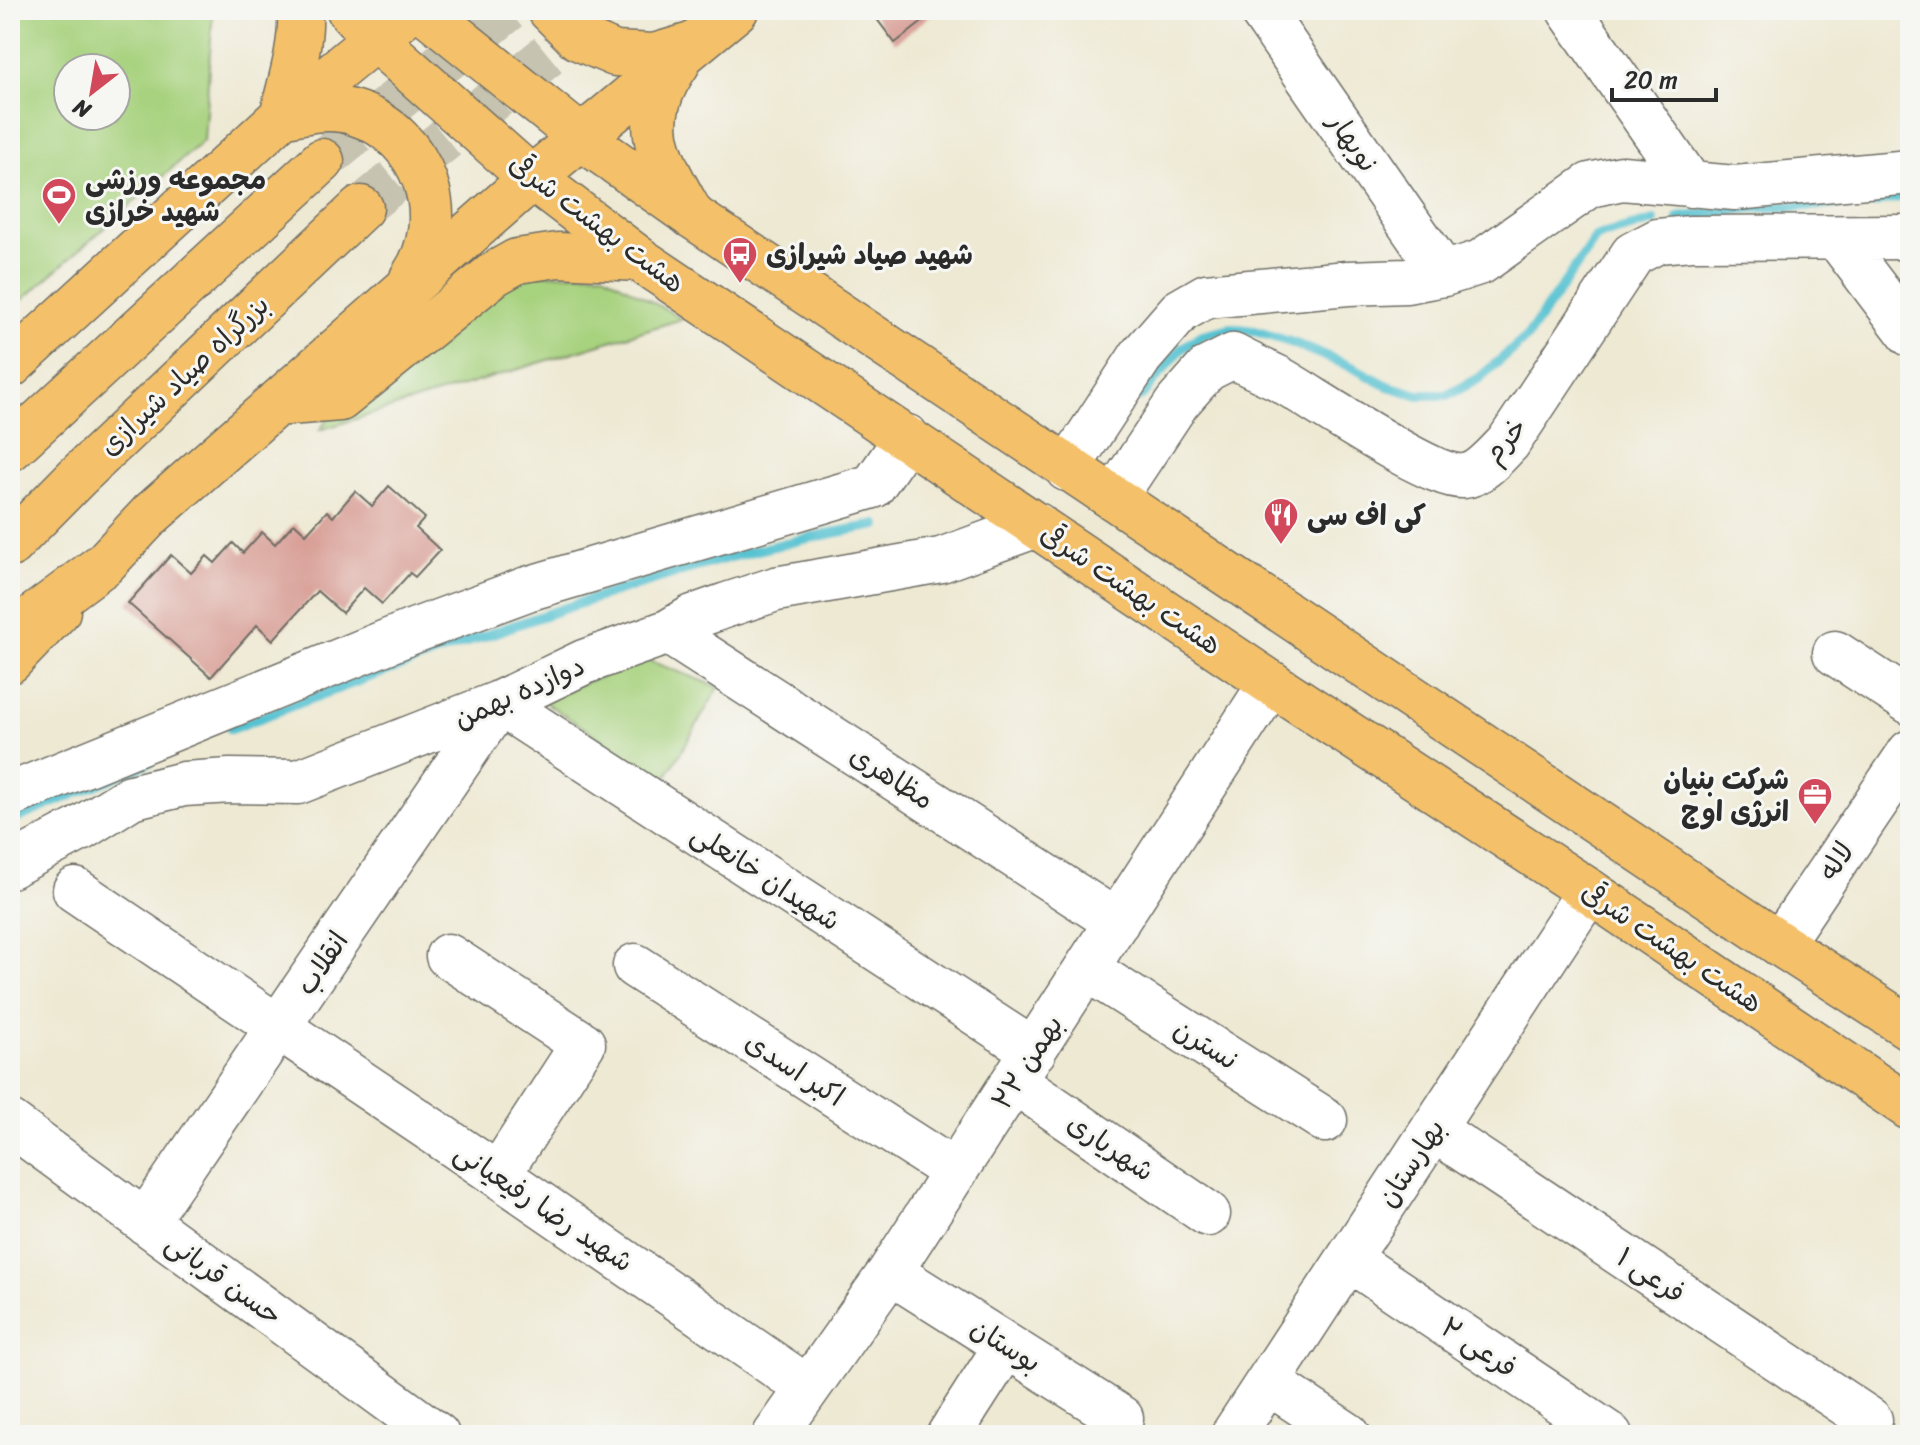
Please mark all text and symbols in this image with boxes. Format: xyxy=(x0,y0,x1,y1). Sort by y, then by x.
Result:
north arrow xyxy=(52,52,132,132)
scale bar xyxy=(1612,52,1716,102)
text: 20 m xyxy=(1624,59,1678,101)
text: N xyxy=(65,88,99,130)
street label: نوبهار xyxy=(1314,101,1392,183)
street label: هشت بهشت شرقی xyxy=(498,140,696,306)
place label: مجموعه ورزشی شهید خرازی xyxy=(85,155,266,236)
sports icon: مجموعه ورزشی شهید خرازی xyxy=(40,176,78,226)
place label: شهید صیاد شیرازی xyxy=(766,230,973,279)
bus stop icon: شهید صیاد شیرازی xyxy=(721,235,759,285)
street label: بزرگراه صیاد شیرازی xyxy=(87,282,281,468)
street label: خرم xyxy=(1470,405,1540,475)
place label: کی اف سی xyxy=(1307,491,1426,540)
restaurant icon: کی اف سی xyxy=(1262,496,1300,546)
street label: هشت بهشت شرقی xyxy=(1030,510,1232,668)
street label: دوازده بهمن xyxy=(445,641,593,743)
street label: مظاهری xyxy=(840,731,944,823)
place label: شرکت بنیان انرژی اوج xyxy=(1663,755,1789,836)
office icon: شرکت بنیان انرژی اوج xyxy=(1796,776,1834,826)
street label: شهیدان خانعلی xyxy=(681,810,851,944)
street label: لاله xyxy=(1805,831,1867,891)
street label: هشت بهشت شرقی xyxy=(1571,868,1773,1026)
street label: انقلاب xyxy=(282,921,362,1005)
street label: ۲۲ بهمن xyxy=(978,1004,1076,1120)
street label: نسترن xyxy=(1164,1005,1248,1083)
street label: اکبر اسدی xyxy=(735,1018,855,1120)
street label: شهریاری xyxy=(1057,1099,1165,1195)
street label: بهارستان xyxy=(1364,1108,1458,1218)
street label: شهید رضا رفیعیانی xyxy=(444,1129,644,1285)
street label: حسن قربانی xyxy=(155,1219,293,1339)
street label: فرعی ۱ xyxy=(1606,1234,1696,1316)
street label: فرعی ۲ xyxy=(1430,1303,1528,1391)
street label: بوستان xyxy=(961,1304,1051,1386)

